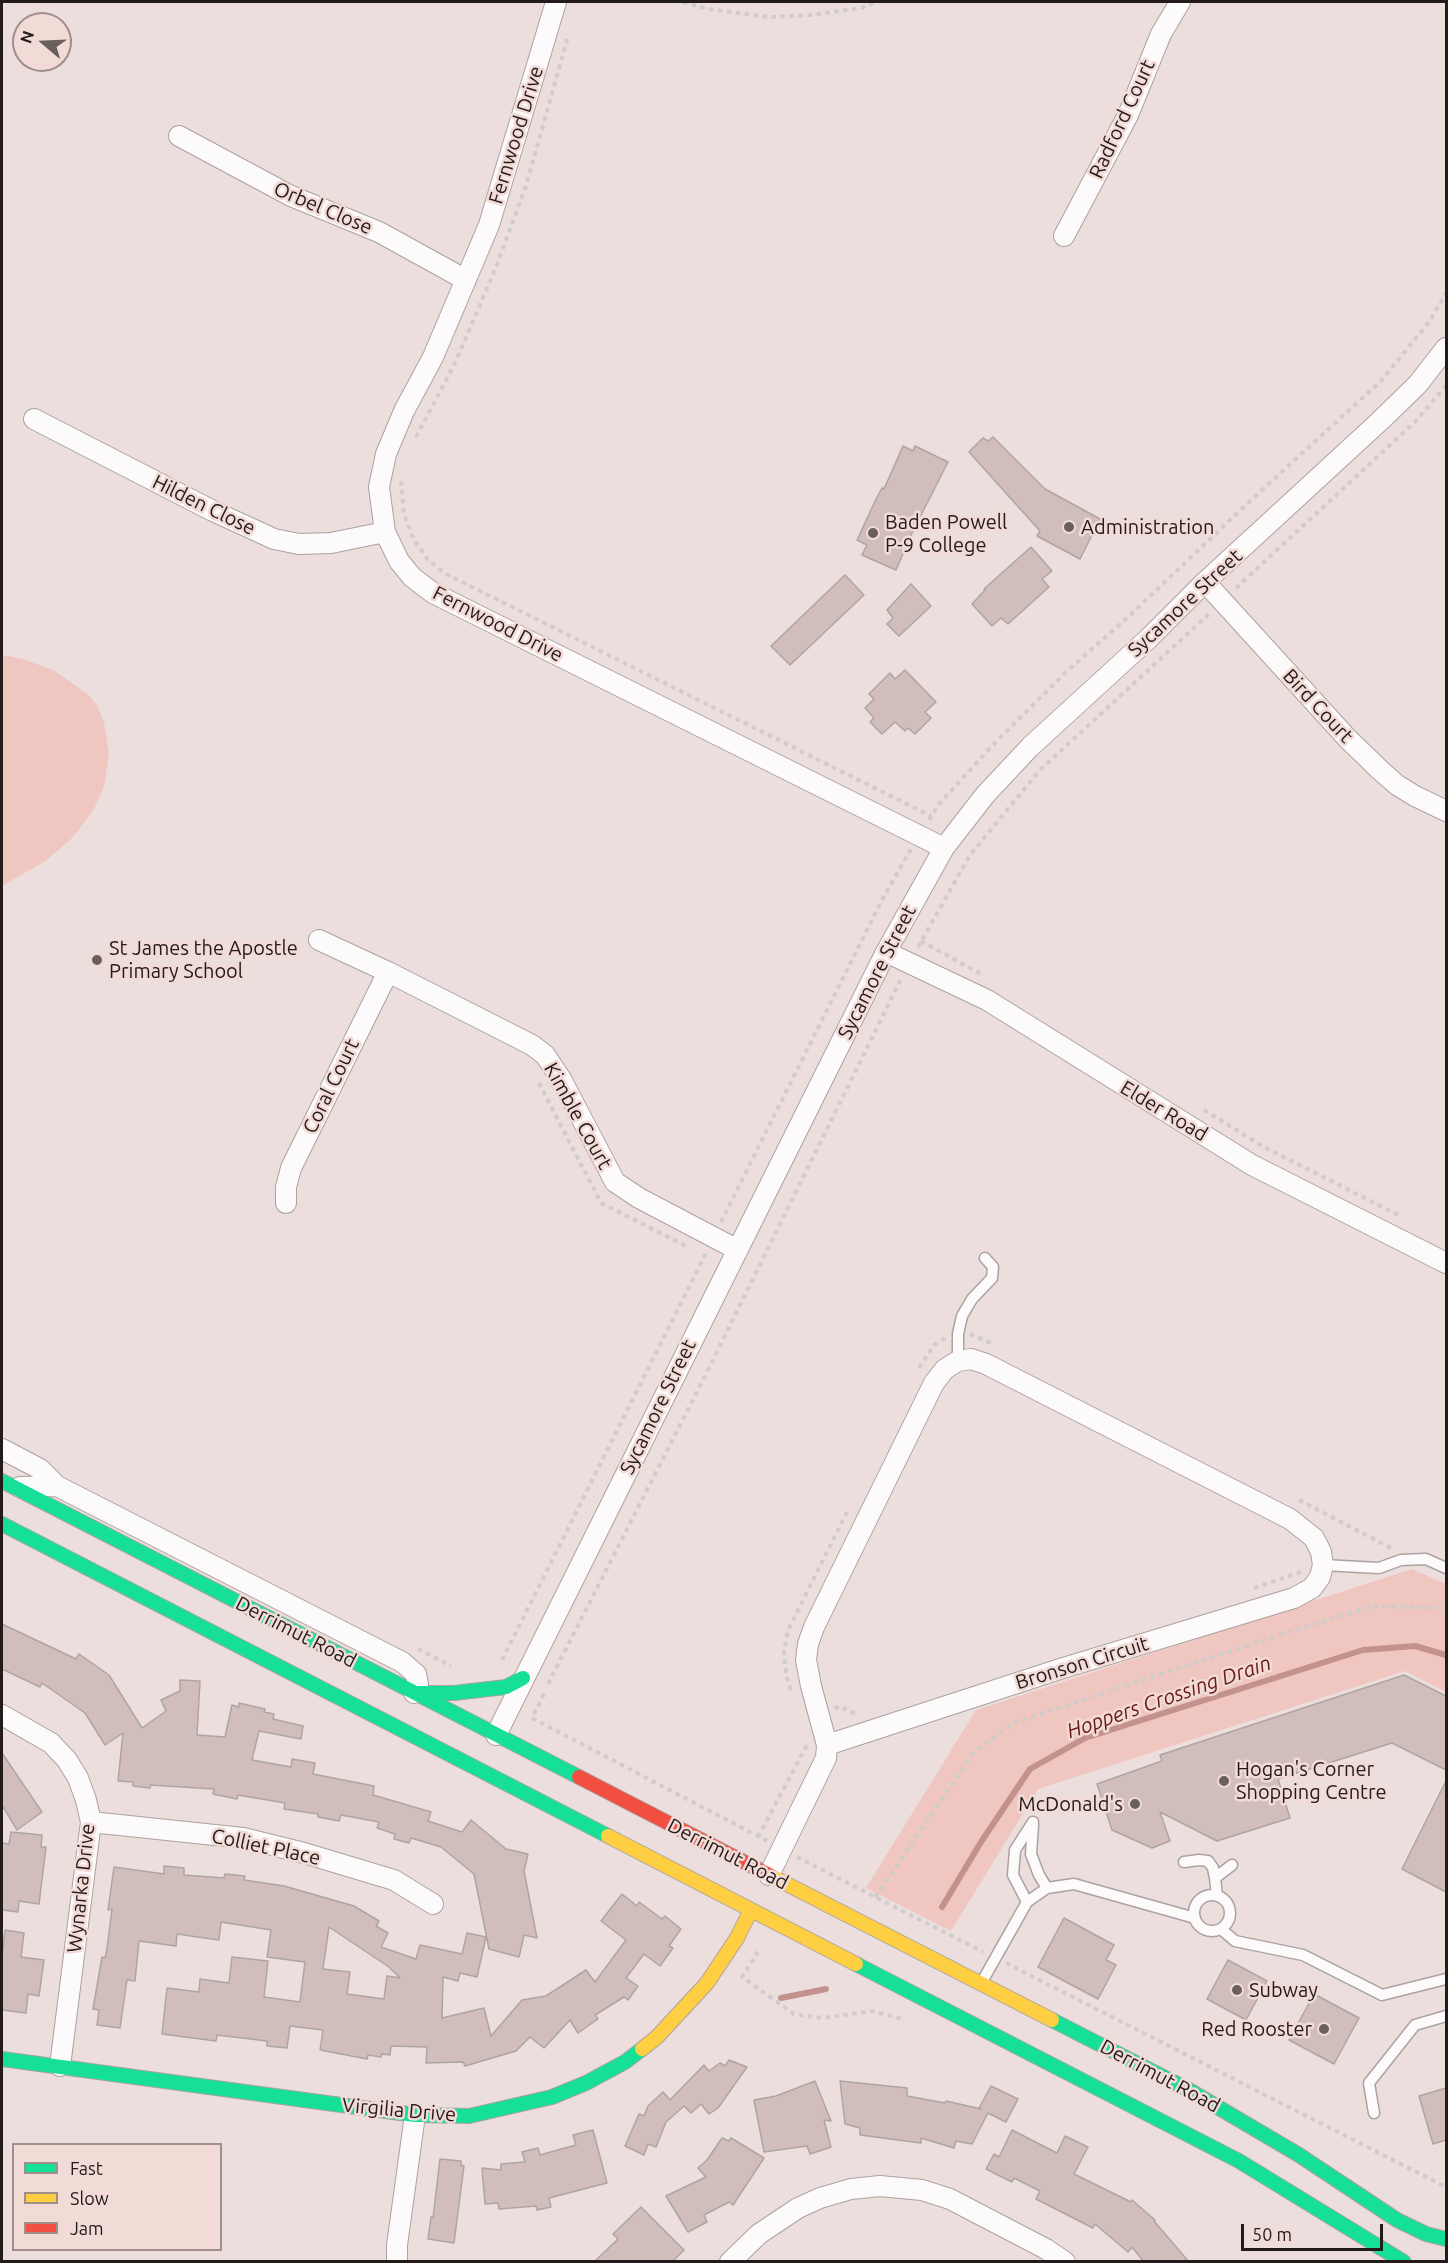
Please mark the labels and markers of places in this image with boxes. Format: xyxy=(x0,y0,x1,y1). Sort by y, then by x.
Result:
place label: Baden Powell P-9 College xyxy=(885,510,1007,557)
place label: Administration xyxy=(1081,515,1214,539)
marker: Administration xyxy=(1062,520,1076,534)
marker: Baden Powell P-9 College xyxy=(866,526,880,540)
place label: St James the Apostle Primary School xyxy=(109,936,298,983)
marker: St James the Apostle Primary School xyxy=(90,953,104,967)
place label: Hogan's Corner Shopping Centre xyxy=(1236,1757,1387,1804)
marker: Hogan's Corner Shopping Centre xyxy=(1217,1774,1231,1788)
place label: McDonald's xyxy=(1018,1792,1123,1816)
marker: McDonald's xyxy=(1128,1797,1142,1811)
place label: Subway xyxy=(1249,1978,1318,2002)
marker: Subway xyxy=(1230,1983,1244,1997)
place label: Red Rooster xyxy=(1201,2017,1312,2041)
marker: Red Rooster xyxy=(1317,2022,1331,2036)

